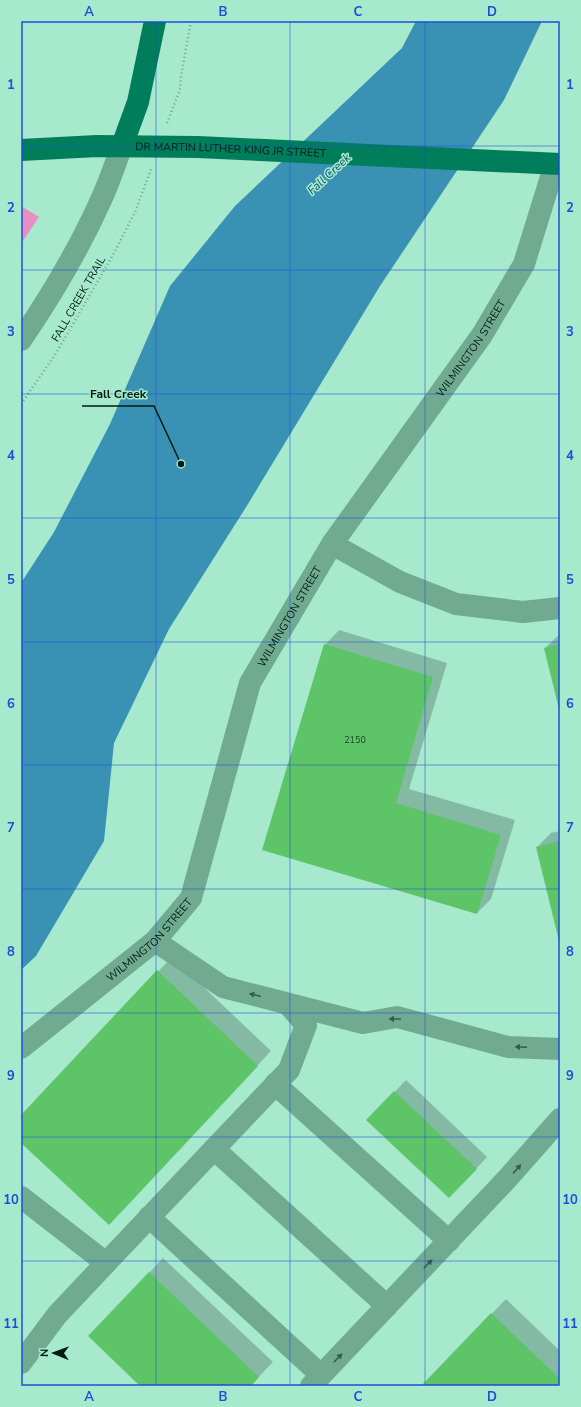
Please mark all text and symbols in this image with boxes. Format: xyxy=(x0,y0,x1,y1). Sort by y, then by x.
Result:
text: A xyxy=(84,3,94,21)
text: B xyxy=(219,3,228,21)
text: C xyxy=(354,3,363,21)
text: D xyxy=(487,3,497,21)
text: 1 xyxy=(7,76,15,94)
text: 1 xyxy=(566,76,574,94)
street label: DR MARTIN LUTHER KING JR STREET xyxy=(135,139,327,161)
water label: Fall Creek xyxy=(304,149,355,198)
text: 2 xyxy=(7,199,15,217)
text: 2 xyxy=(566,199,574,217)
street label: FALL CREEK TRAIL xyxy=(48,254,109,345)
street label: WILMINGTON STREET xyxy=(433,297,510,400)
text: 3 xyxy=(7,323,15,341)
text: 3 xyxy=(566,323,574,341)
callout: Fall Creek xyxy=(82,382,154,406)
text: Fall Creek xyxy=(90,386,147,402)
text: 4 xyxy=(7,447,15,465)
text: 4 xyxy=(566,447,574,465)
street label: WILMINGTON STREET xyxy=(254,563,326,670)
text: 5 xyxy=(7,571,15,589)
text: 5 xyxy=(566,571,574,589)
text: 6 xyxy=(7,695,15,713)
text: 6 xyxy=(566,695,574,713)
house number: 2150 xyxy=(344,734,366,746)
text: 7 xyxy=(7,819,15,837)
text: 7 xyxy=(566,819,574,837)
street label: WILMINGTON STREET xyxy=(103,895,196,985)
text: 8 xyxy=(7,943,15,961)
text: 8 xyxy=(566,943,574,961)
one-way arrow xyxy=(249,992,261,998)
one-way arrow xyxy=(388,1016,401,1022)
one-way arrow xyxy=(514,1044,527,1050)
text: 9 xyxy=(7,1067,15,1085)
text: 9 xyxy=(566,1067,574,1085)
one-way arrow xyxy=(512,1164,521,1174)
text: 10 xyxy=(3,1191,19,1209)
text: 10 xyxy=(562,1191,578,1209)
one-way arrow xyxy=(423,1259,433,1269)
text: 11 xyxy=(3,1315,19,1333)
text: 11 xyxy=(562,1315,578,1333)
north arrow xyxy=(34,1333,74,1373)
text: N xyxy=(37,1349,52,1357)
one-way arrow xyxy=(333,1353,343,1363)
text: A xyxy=(84,1388,94,1406)
text: B xyxy=(219,1388,228,1406)
text: C xyxy=(354,1388,363,1406)
text: D xyxy=(487,1388,497,1406)

